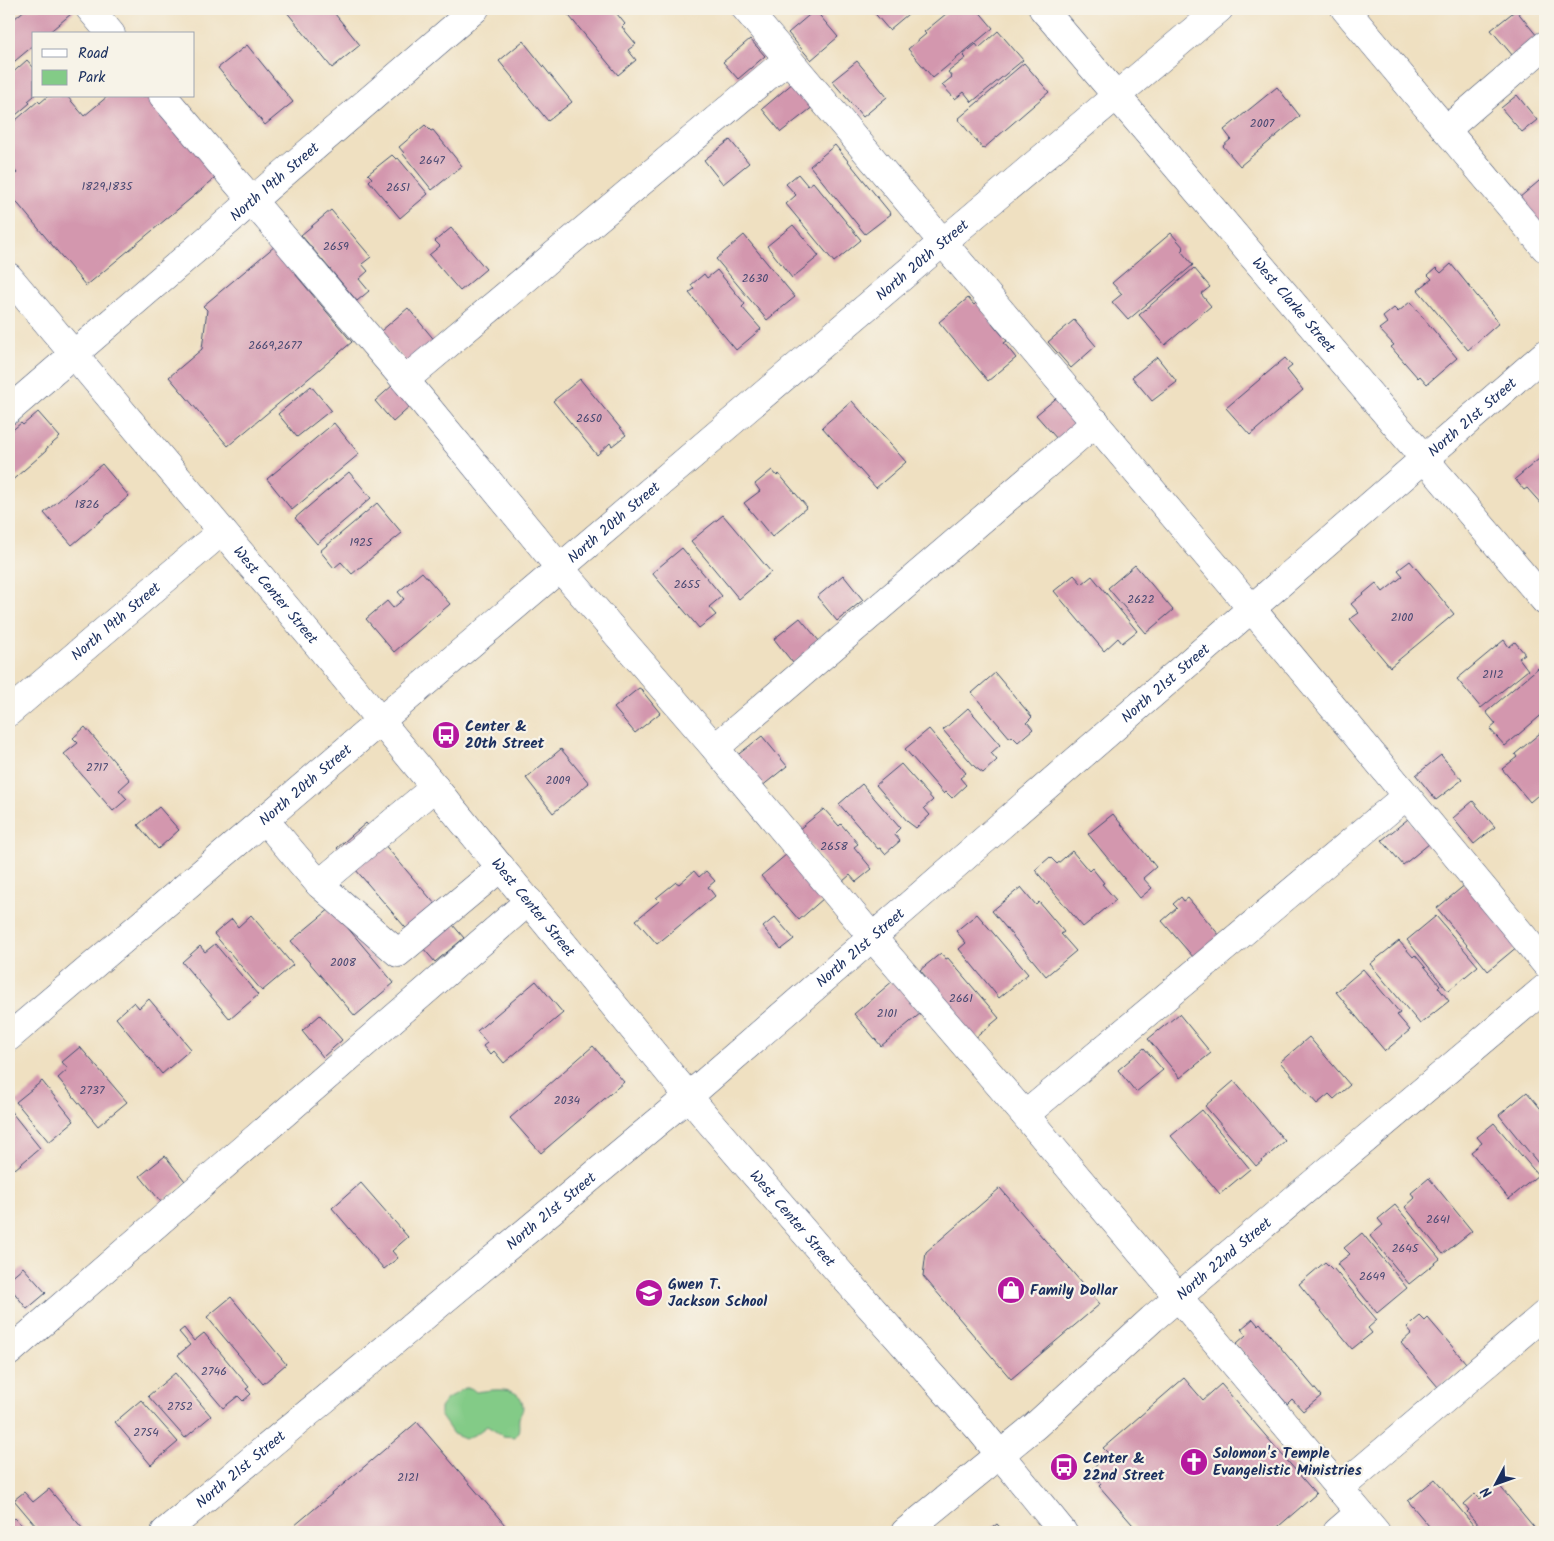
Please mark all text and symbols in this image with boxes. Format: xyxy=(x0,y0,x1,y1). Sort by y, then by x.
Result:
legend xyxy=(32,32,195,98)
text: Road xyxy=(78,42,109,66)
text: Park xyxy=(78,66,106,90)
house number: 2007 xyxy=(1250,114,1275,133)
street label: North 19th Street xyxy=(225,137,325,228)
house number: 2647 xyxy=(419,151,445,170)
house number: 1829,1835 xyxy=(82,177,134,196)
house number: 2651 xyxy=(386,178,410,197)
street label: North 20th Street xyxy=(871,214,975,307)
house number: 2659 xyxy=(323,237,349,256)
street label: West Clarke Street xyxy=(1245,252,1341,359)
house number: 2630 xyxy=(742,269,768,288)
house number: 2669,2677 xyxy=(248,336,302,355)
street label: North 21st Street xyxy=(1423,372,1523,464)
house number: 2650 xyxy=(576,409,602,428)
street label: North 20th Street xyxy=(562,476,666,570)
house number: 1826 xyxy=(75,495,99,514)
house number: 1925 xyxy=(349,533,374,552)
street label: West Center Street xyxy=(227,541,324,650)
house number: 2655 xyxy=(674,575,702,594)
street label: North 19th Street xyxy=(66,577,167,667)
house number: 2622 xyxy=(1127,590,1155,609)
house number: 2100 xyxy=(1391,608,1413,627)
street label: North 21st Street xyxy=(1116,638,1216,729)
house number: 2112 xyxy=(1482,665,1504,684)
place label: Center & 20th Street xyxy=(465,715,545,756)
bus stop icon: Center & 20th Street xyxy=(431,720,461,750)
street label: North 20th Street xyxy=(254,739,358,832)
house number: 2717 xyxy=(86,758,108,777)
house number: 2009 xyxy=(546,771,571,790)
house number: 2658 xyxy=(820,837,848,856)
street label: West Center Street xyxy=(485,853,581,963)
street label: North 21st Street xyxy=(811,903,911,994)
house number: 2008 xyxy=(330,953,357,972)
house number: 2661 xyxy=(949,989,973,1008)
house number: 2101 xyxy=(877,1004,897,1023)
house number: 2737 xyxy=(80,1081,105,1100)
house number: 2034 xyxy=(554,1091,581,1110)
street label: West Center Street xyxy=(743,1165,841,1273)
street label: North 21st Street xyxy=(501,1167,602,1257)
house number: 2641 xyxy=(1426,1210,1450,1229)
street label: North 22nd Street xyxy=(1171,1212,1278,1307)
house number: 2645 xyxy=(1392,1239,1420,1258)
house number: 2649 xyxy=(1359,1267,1385,1286)
place label: Gwen T. Jackson School xyxy=(668,1273,767,1314)
shop icon: Family Dollar xyxy=(996,1275,1026,1305)
school or university icon: Gwen T. Jackson School xyxy=(634,1278,664,1308)
place label: Family Dollar xyxy=(1030,1279,1118,1303)
house number: 2746 xyxy=(201,1362,227,1381)
house number: 2752 xyxy=(167,1397,193,1416)
house number: 2754 xyxy=(133,1423,159,1442)
street label: North 21st Street xyxy=(190,1425,292,1515)
place label: Solomon's Temple Evangelistic Ministries xyxy=(1213,1442,1362,1483)
place label: Center & 22nd Street xyxy=(1083,1447,1165,1488)
church icon: Solomon's Temple Evangelistic Ministries xyxy=(1179,1447,1209,1477)
bus stop icon: Center & 22nd Street xyxy=(1049,1452,1079,1482)
north arrow xyxy=(1472,1458,1522,1508)
house number: 2121 xyxy=(397,1468,419,1487)
text: N xyxy=(1476,1481,1498,1502)

